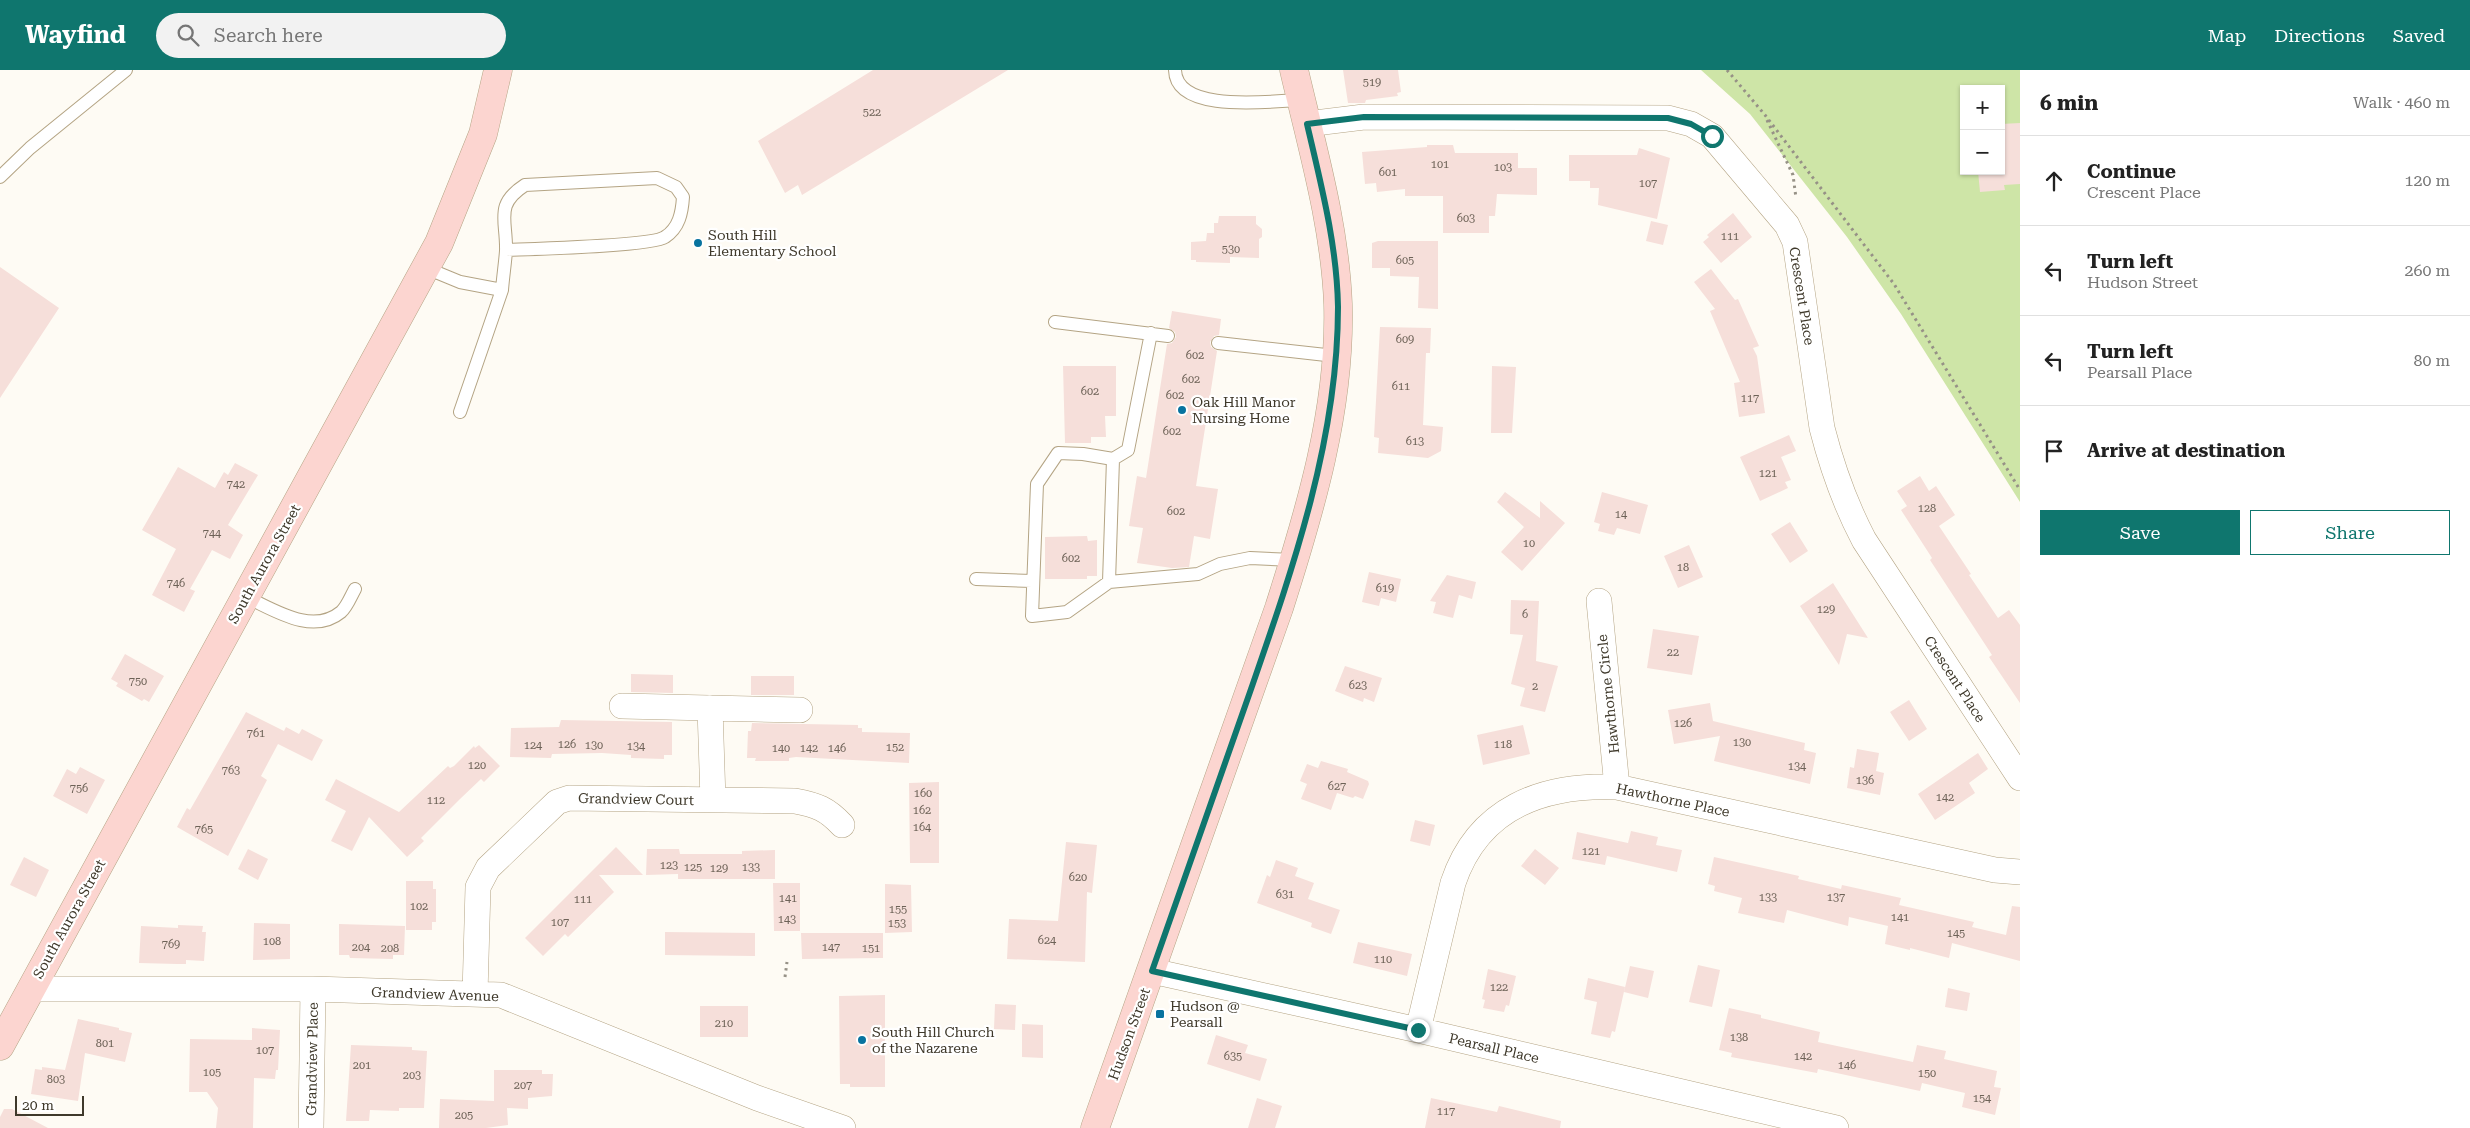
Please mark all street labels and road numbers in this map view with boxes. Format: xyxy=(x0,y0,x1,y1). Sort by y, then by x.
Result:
street label: Crescent Place xyxy=(1786,246,1818,347)
street label: South Aurora Street xyxy=(225,502,303,626)
street label: Hawthorne Circle xyxy=(1594,633,1622,754)
street label: Crescent Place xyxy=(1921,633,1989,725)
street label: Hawthorne Place xyxy=(1615,780,1732,820)
street label: Grandview Court xyxy=(578,790,694,808)
street label: South Aurora Street xyxy=(30,857,108,981)
street label: Grandview Avenue xyxy=(371,984,499,1004)
street label: Hudson Street xyxy=(1105,986,1153,1082)
street label: Grandview Place xyxy=(303,1002,321,1116)
street label: Pearsall Place xyxy=(1447,1030,1541,1066)

